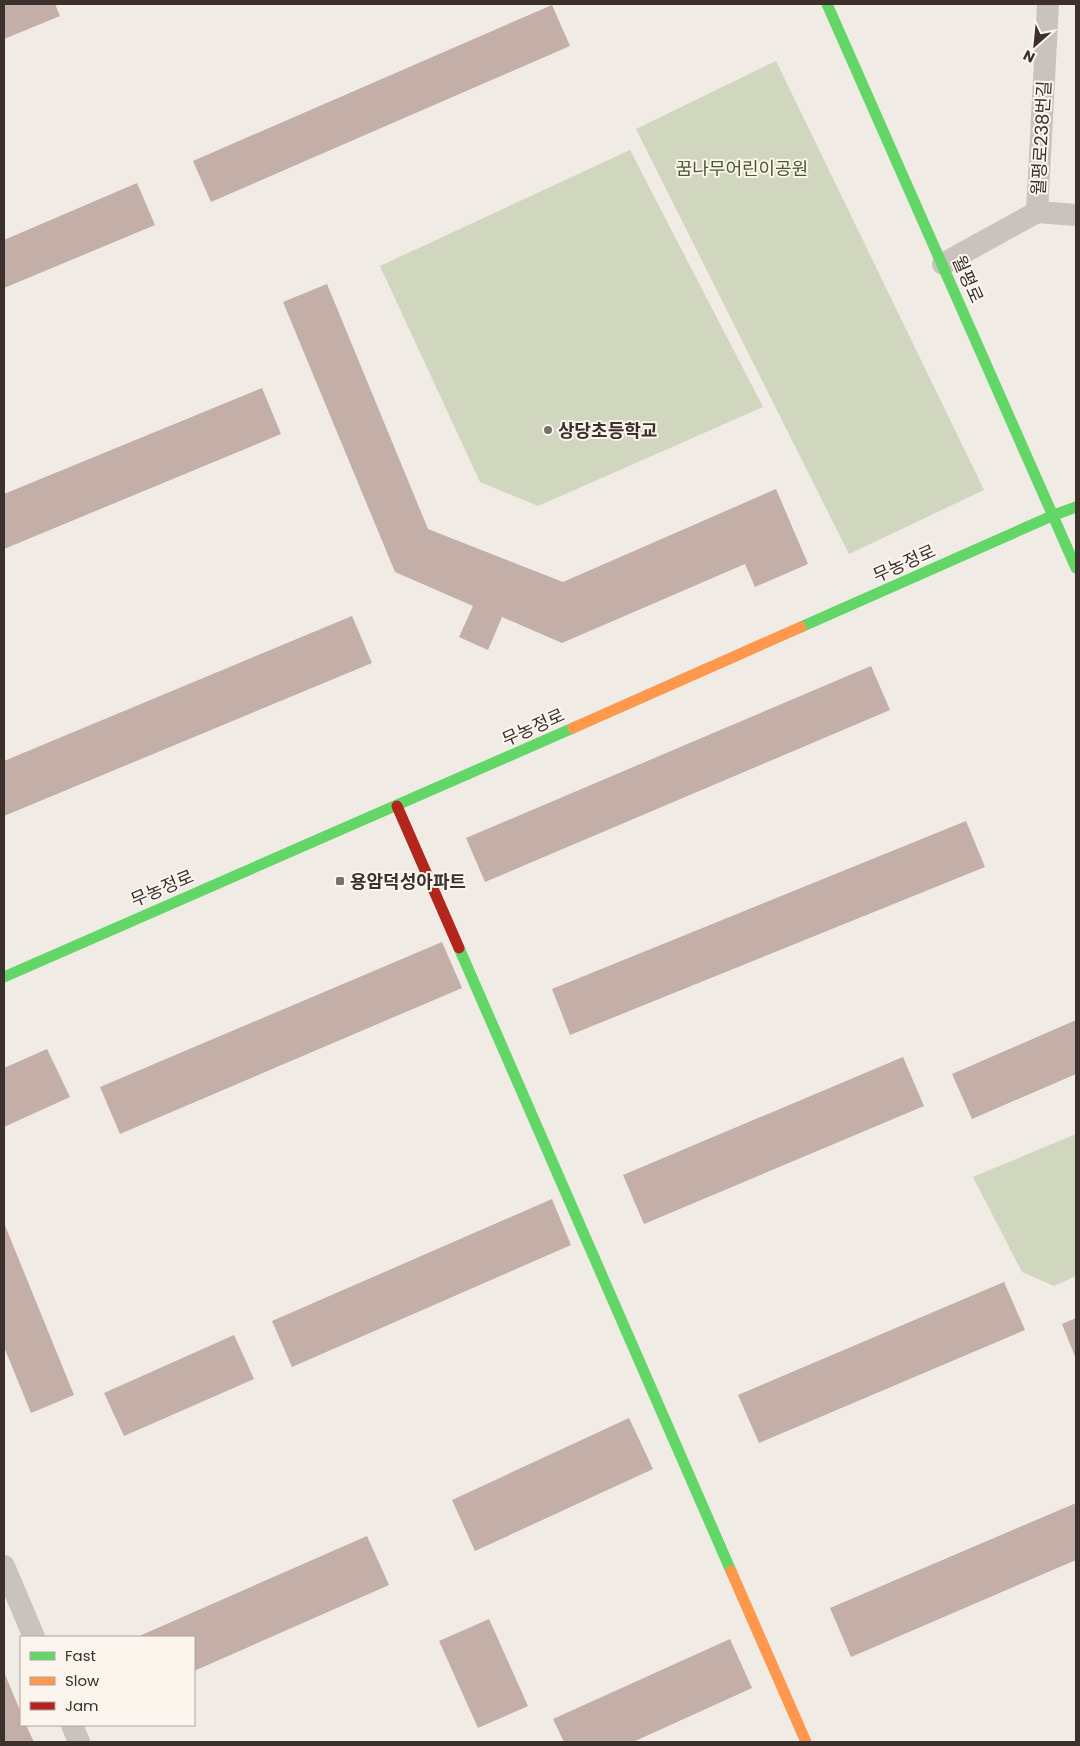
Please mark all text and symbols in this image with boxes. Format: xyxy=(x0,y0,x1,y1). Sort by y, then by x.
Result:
north arrow xyxy=(1010,20,1060,70)
text: N xyxy=(1020,45,1038,68)
street label: 월평로238번길 xyxy=(1026,80,1056,196)
park label: 꿈나무어린이공원 xyxy=(676,156,808,181)
street label: 월평로 xyxy=(946,251,990,307)
place label: 상당초등학교 xyxy=(558,418,657,443)
marker: 상당초등학교 xyxy=(542,424,554,436)
street label: 무농정로 xyxy=(869,538,939,588)
street label: 무농정로 xyxy=(498,702,568,752)
street label: 무농정로 xyxy=(127,864,197,912)
place label: 용암덕성아파트 xyxy=(350,869,466,894)
marker: 용암덕성아파트 xyxy=(334,875,346,887)
legend xyxy=(20,1636,195,1726)
text: Fast xyxy=(65,1645,96,1666)
text: Slow xyxy=(65,1670,100,1691)
text: Jam xyxy=(65,1695,99,1716)

